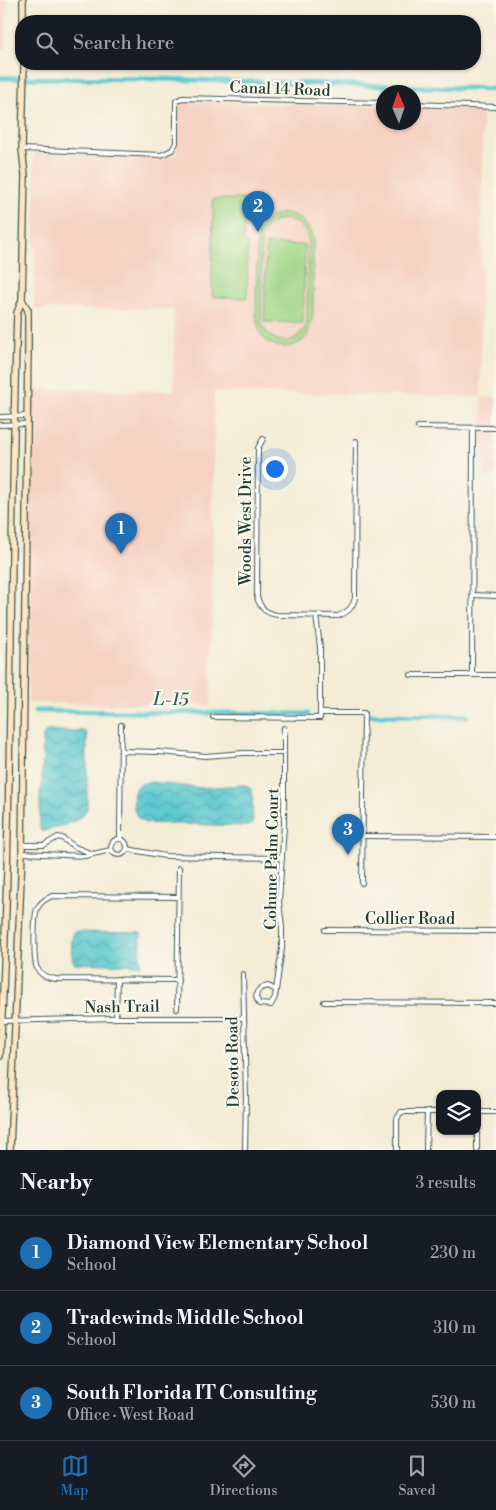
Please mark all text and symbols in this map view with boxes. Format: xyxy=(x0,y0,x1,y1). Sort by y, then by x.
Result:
search box xyxy=(15,15,481,70)
icon: search xyxy=(33,29,61,57)
text: Search here xyxy=(73,31,174,55)
street label: Canal 14 Road xyxy=(229,77,331,101)
north arrow xyxy=(376,85,421,130)
pin: 2 xyxy=(242,191,274,232)
street label: Woods West Drive xyxy=(236,456,256,587)
your location xyxy=(262,456,288,482)
pin: 1 xyxy=(105,513,137,554)
water label: L-15 xyxy=(152,688,189,711)
street label: Cohune Palm Court xyxy=(261,788,283,930)
pin: 3 xyxy=(332,814,364,855)
street label: Collier Road xyxy=(365,909,455,929)
street label: Nash Trail xyxy=(84,996,160,1018)
street label: Desoto Road xyxy=(222,1016,244,1108)
map controls xyxy=(436,1090,481,1135)
button: layers xyxy=(436,1090,481,1135)
text: Nearby xyxy=(20,1170,93,1196)
text: 3 results xyxy=(415,1173,476,1193)
text: Diamond View Elementary School xyxy=(67,1231,368,1255)
text: 1 xyxy=(32,1243,40,1263)
text: 230 m xyxy=(430,1243,476,1263)
text: School xyxy=(67,1255,116,1275)
text: Tradewinds Middle School xyxy=(67,1306,304,1330)
text: 2 xyxy=(31,1318,41,1338)
text: 310 m xyxy=(433,1318,476,1338)
text: School xyxy=(67,1330,116,1350)
text: South Florida IT Consulting xyxy=(67,1381,317,1405)
text: 3 xyxy=(31,1393,41,1413)
text: 530 m xyxy=(430,1393,476,1413)
text: Office · West Road xyxy=(67,1405,194,1425)
tab: Map xyxy=(61,1452,89,1500)
tab: Directions xyxy=(210,1452,277,1500)
tab: Saved xyxy=(399,1452,435,1500)

